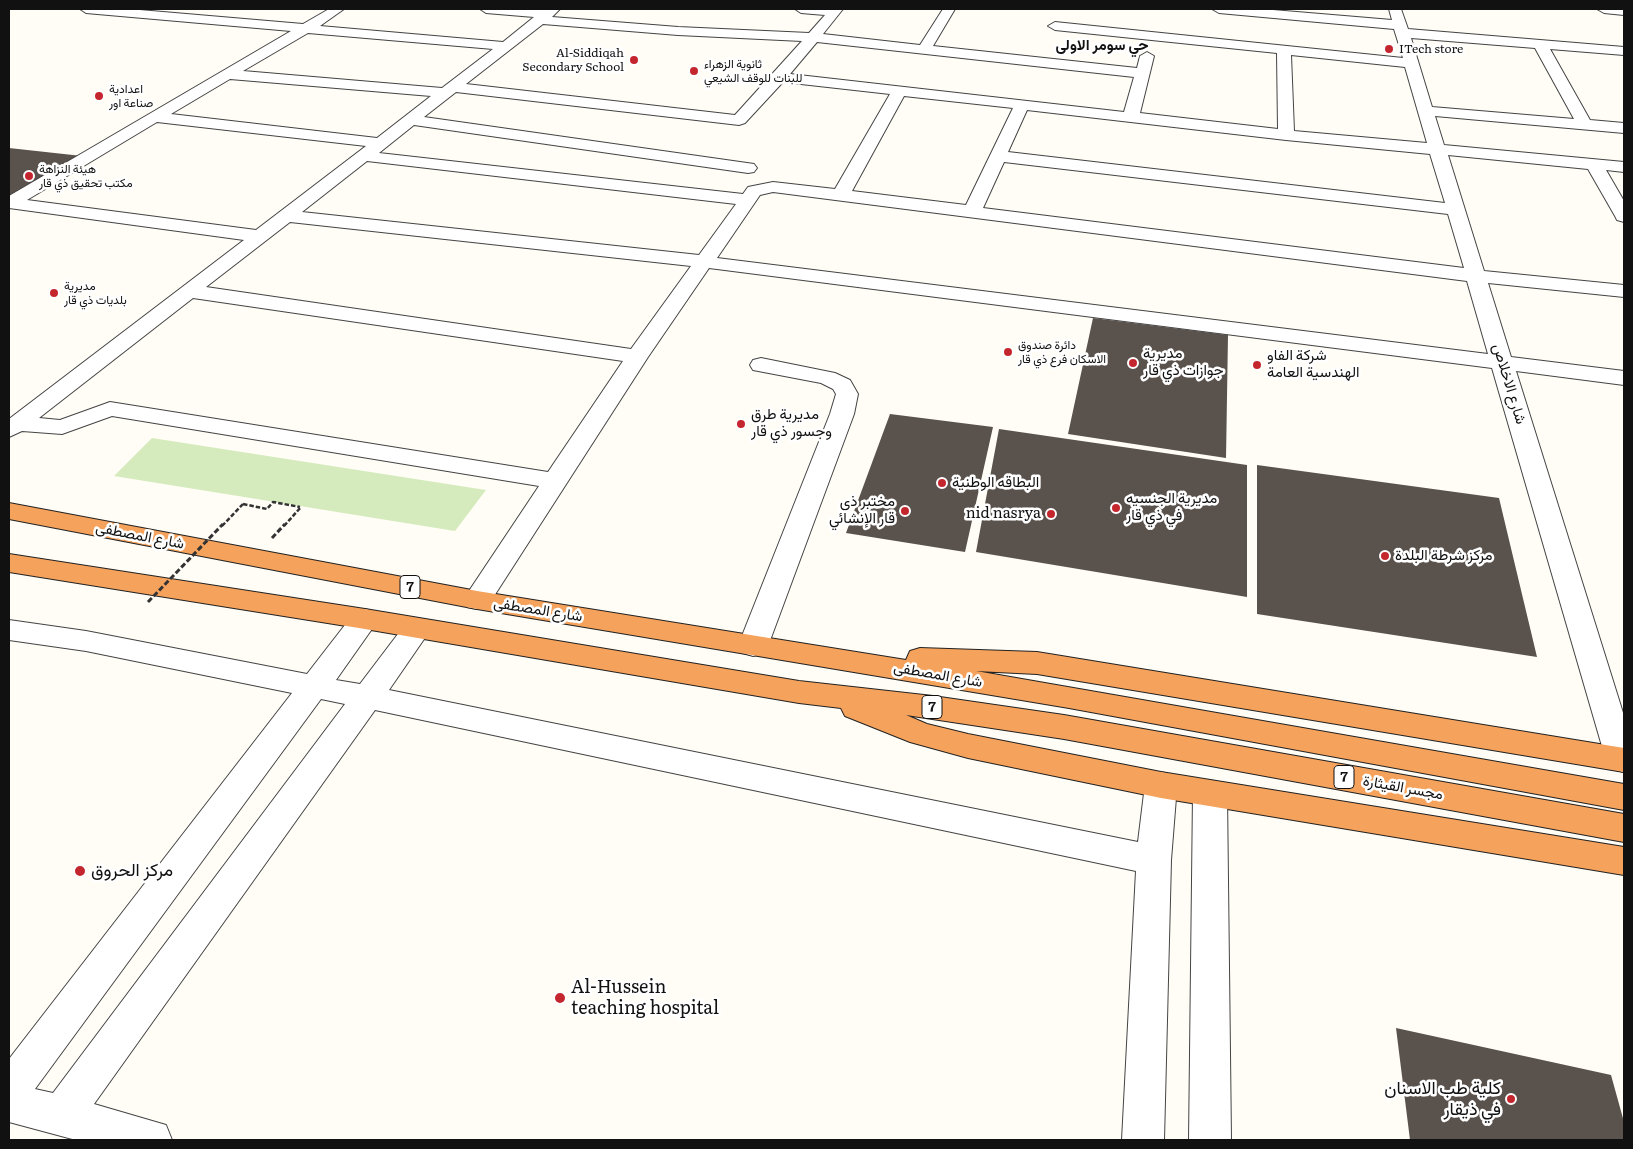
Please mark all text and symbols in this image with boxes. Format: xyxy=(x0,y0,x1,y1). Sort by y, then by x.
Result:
district label: حي سومر الاولى xyxy=(1055,37,1149,55)
place label: ITech store xyxy=(1399,42,1463,56)
marker: ITech store xyxy=(1383,43,1395,55)
place label: Al-Siddiqah Secondary School xyxy=(522,46,624,74)
marker: Al-Siddiqah Secondary School xyxy=(628,54,640,66)
place label: ثانوية الزهراء للبنات للوقف الشيعي xyxy=(704,57,803,85)
marker: ثانوية الزهراء للبنات للوقف الشيعي xyxy=(688,65,700,77)
place label: اعدادية صناعة اور xyxy=(109,82,153,110)
marker: اعدادية صناعة اور xyxy=(93,90,105,102)
place label: هيئة النزاهة مكتب تحقيق ذي قار xyxy=(39,162,133,190)
marker: هيئة النزاهة مكتب تحقيق ذي قار xyxy=(23,170,35,182)
place label: مديرية بلديات ذي قار xyxy=(64,279,127,307)
marker: مديرية بلديات ذي قار xyxy=(48,287,60,299)
place label: دائرة صندوق الاسكان فرع ذي قار xyxy=(1018,338,1106,366)
street label: شارع الاخلاص xyxy=(1488,342,1530,426)
place label: مديرية جوازات ذي قار xyxy=(1143,345,1224,380)
marker: دائرة صندوق الاسكان فرع ذي قار xyxy=(1002,346,1014,358)
place label: شركة الفاو الهندسية العامة xyxy=(1267,347,1359,382)
marker: مديرية جوازات ذي قار xyxy=(1127,357,1139,369)
marker: شركة الفاو الهندسية العامة xyxy=(1251,359,1263,371)
place label: مديرية طرق وجسور ذي قار xyxy=(751,406,832,441)
marker: مديرية طرق وجسور ذي قار xyxy=(735,418,747,430)
place label: البطاقه الوطنية xyxy=(952,474,1039,492)
marker: البطاقه الوطنية xyxy=(936,477,948,489)
place label: مديرية الجنسيه في ذي قار xyxy=(1126,490,1217,525)
place label: مختبر ذي قار الإنشائي xyxy=(829,493,895,528)
marker: مديرية الجنسيه في ذي قار xyxy=(1110,502,1122,514)
marker: مختبر ذي قار الإنشائي xyxy=(899,505,911,517)
place label: nid nasrya xyxy=(966,505,1041,523)
marker: nid nasrya xyxy=(1045,508,1057,520)
street label: شارع المصطفى xyxy=(94,519,186,553)
place label: مركز شرطة البلدة xyxy=(1395,547,1493,565)
marker: مركز شرطة البلدة xyxy=(1379,550,1391,562)
road number: 7 xyxy=(400,576,420,598)
street label: شارع المصطفى xyxy=(492,594,584,626)
street label: شارع المصطفى xyxy=(892,658,984,692)
road number: 7 xyxy=(922,696,942,719)
road number: 7 xyxy=(1334,766,1354,789)
street label: مجسر القيثارة xyxy=(1362,772,1444,804)
place label: مركز الحروق xyxy=(91,860,173,882)
marker: مركز الحروق xyxy=(73,864,87,878)
place label: Al-Hussein teaching hospital xyxy=(571,977,719,1020)
marker: Al-Hussein teaching hospital xyxy=(553,991,567,1005)
place label: كلية طب الاسنان في ذيقار xyxy=(1384,1078,1501,1120)
marker: كلية طب الاسنان في ذيقار xyxy=(1505,1093,1517,1105)

